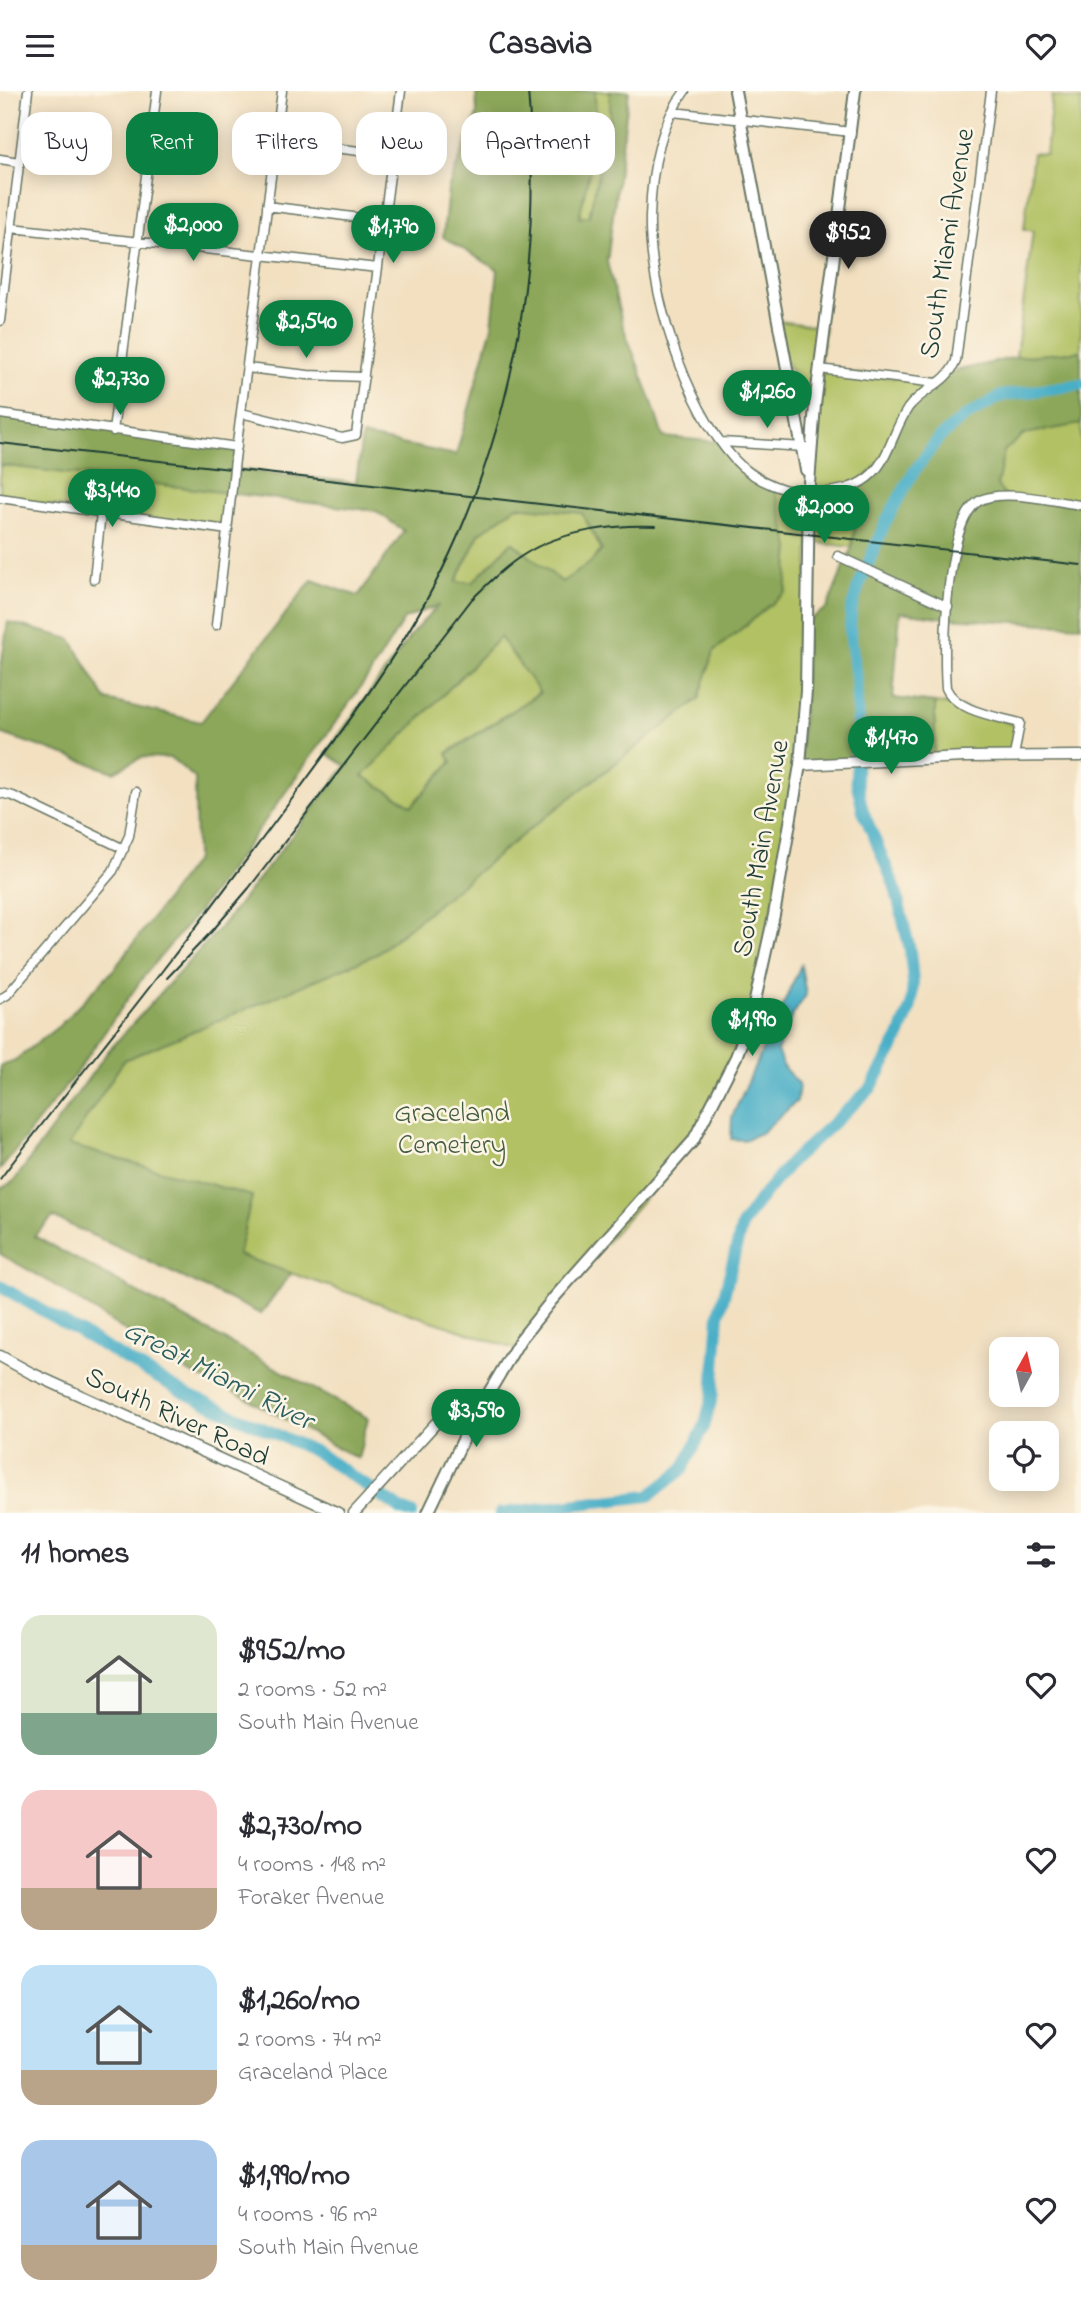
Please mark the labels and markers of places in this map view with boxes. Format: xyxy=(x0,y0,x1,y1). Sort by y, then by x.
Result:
pin: $2,000 xyxy=(136,204,250,263)
pin: $1,790 xyxy=(336,205,450,265)
pin: $952 xyxy=(807,211,889,271)
pin: $2,540 xyxy=(249,301,363,360)
pin: $2,730 xyxy=(63,357,177,417)
pin: $1,260 xyxy=(710,371,824,430)
pin: $3,440 xyxy=(55,469,169,529)
pin: $2,000 xyxy=(767,485,881,545)
pin: $1,470 xyxy=(834,717,948,776)
pin: $1,990 xyxy=(695,999,809,1058)
pin: $3,590 xyxy=(419,1389,533,1449)

